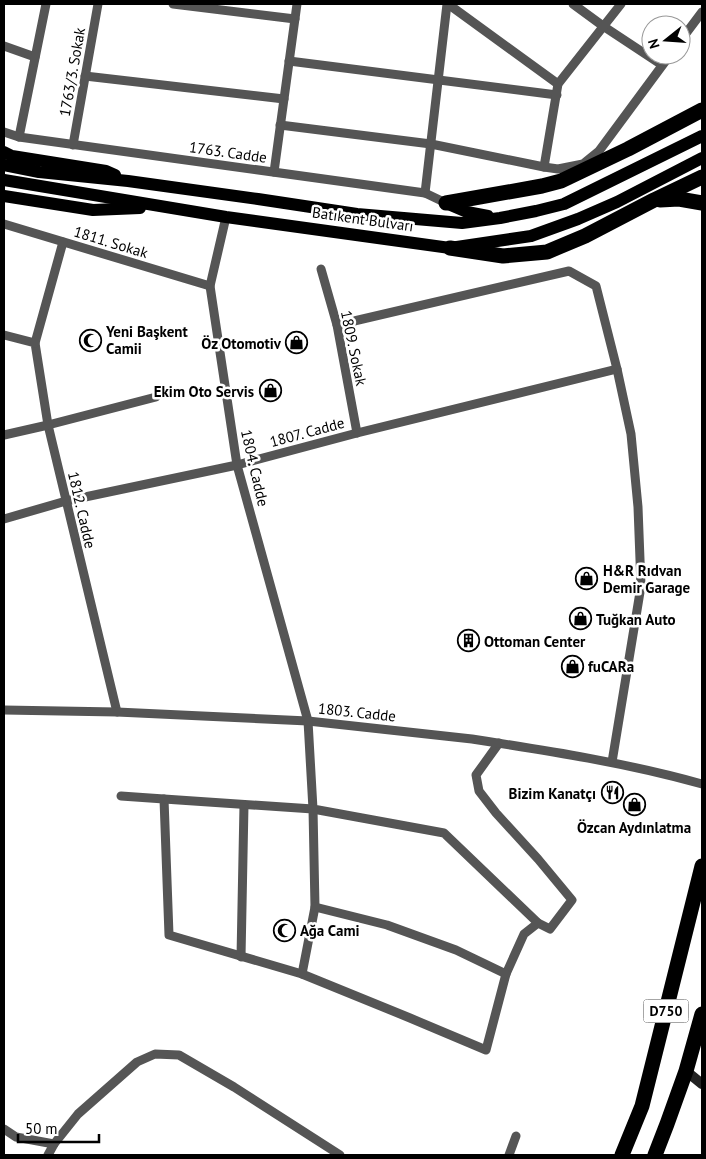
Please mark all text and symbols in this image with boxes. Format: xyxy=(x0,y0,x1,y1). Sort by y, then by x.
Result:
north arrow xyxy=(641,15,691,65)
street label: 1763/3. Sokak xyxy=(55,25,89,118)
text: N xyxy=(644,37,664,51)
street label: 1763. Cadde xyxy=(188,137,268,167)
street label: Batıkent Bulvarı xyxy=(311,202,415,236)
street label: 1811. Sokak xyxy=(72,222,151,263)
street label: 1809. Sokak xyxy=(337,309,371,388)
place label: Yeni Başkent Camii xyxy=(105,322,189,358)
mosque icon: Yeni Başkent Camii xyxy=(78,328,102,352)
shop icon: Öz Otomotiv xyxy=(285,331,309,355)
place label: Öz Otomotiv xyxy=(201,334,282,353)
shop icon: Ekim Oto Servis xyxy=(258,379,282,403)
place label: Ekim Oto Servis xyxy=(154,382,254,401)
street label: 1807. Cadde xyxy=(268,413,346,451)
street label: 1804. Cadde xyxy=(237,428,273,508)
street label: 1812. Cadde xyxy=(64,470,100,550)
place label: H&R Rıdvan Demir Garage xyxy=(603,561,691,597)
shop icon: H&R Rıdvan Demir Garage xyxy=(575,567,599,591)
shop icon: Tuğkan Auto xyxy=(568,607,592,631)
place label: Tuğkan Auto xyxy=(596,610,676,629)
building icon: Ottoman Center xyxy=(456,629,480,653)
place label: Ottoman Center xyxy=(484,632,586,651)
shop icon: fuCARa xyxy=(560,654,584,678)
place label: fuCARa xyxy=(588,657,634,676)
street label: 1803. Cadde xyxy=(317,698,397,726)
restaurant icon: Bizim Kanatçı xyxy=(600,781,624,805)
place label: Bizim Kanatçı xyxy=(509,784,596,803)
shop icon: Özcan Aydınlatma xyxy=(622,792,646,816)
place label: Özcan Aydınlatma xyxy=(577,818,691,837)
mosque icon: Ağa Cami xyxy=(272,918,296,942)
place label: Ağa Cami xyxy=(300,921,360,940)
road number: D750 xyxy=(644,999,688,1022)
scale bar xyxy=(18,1112,99,1144)
text: 50 m xyxy=(25,1119,58,1138)

